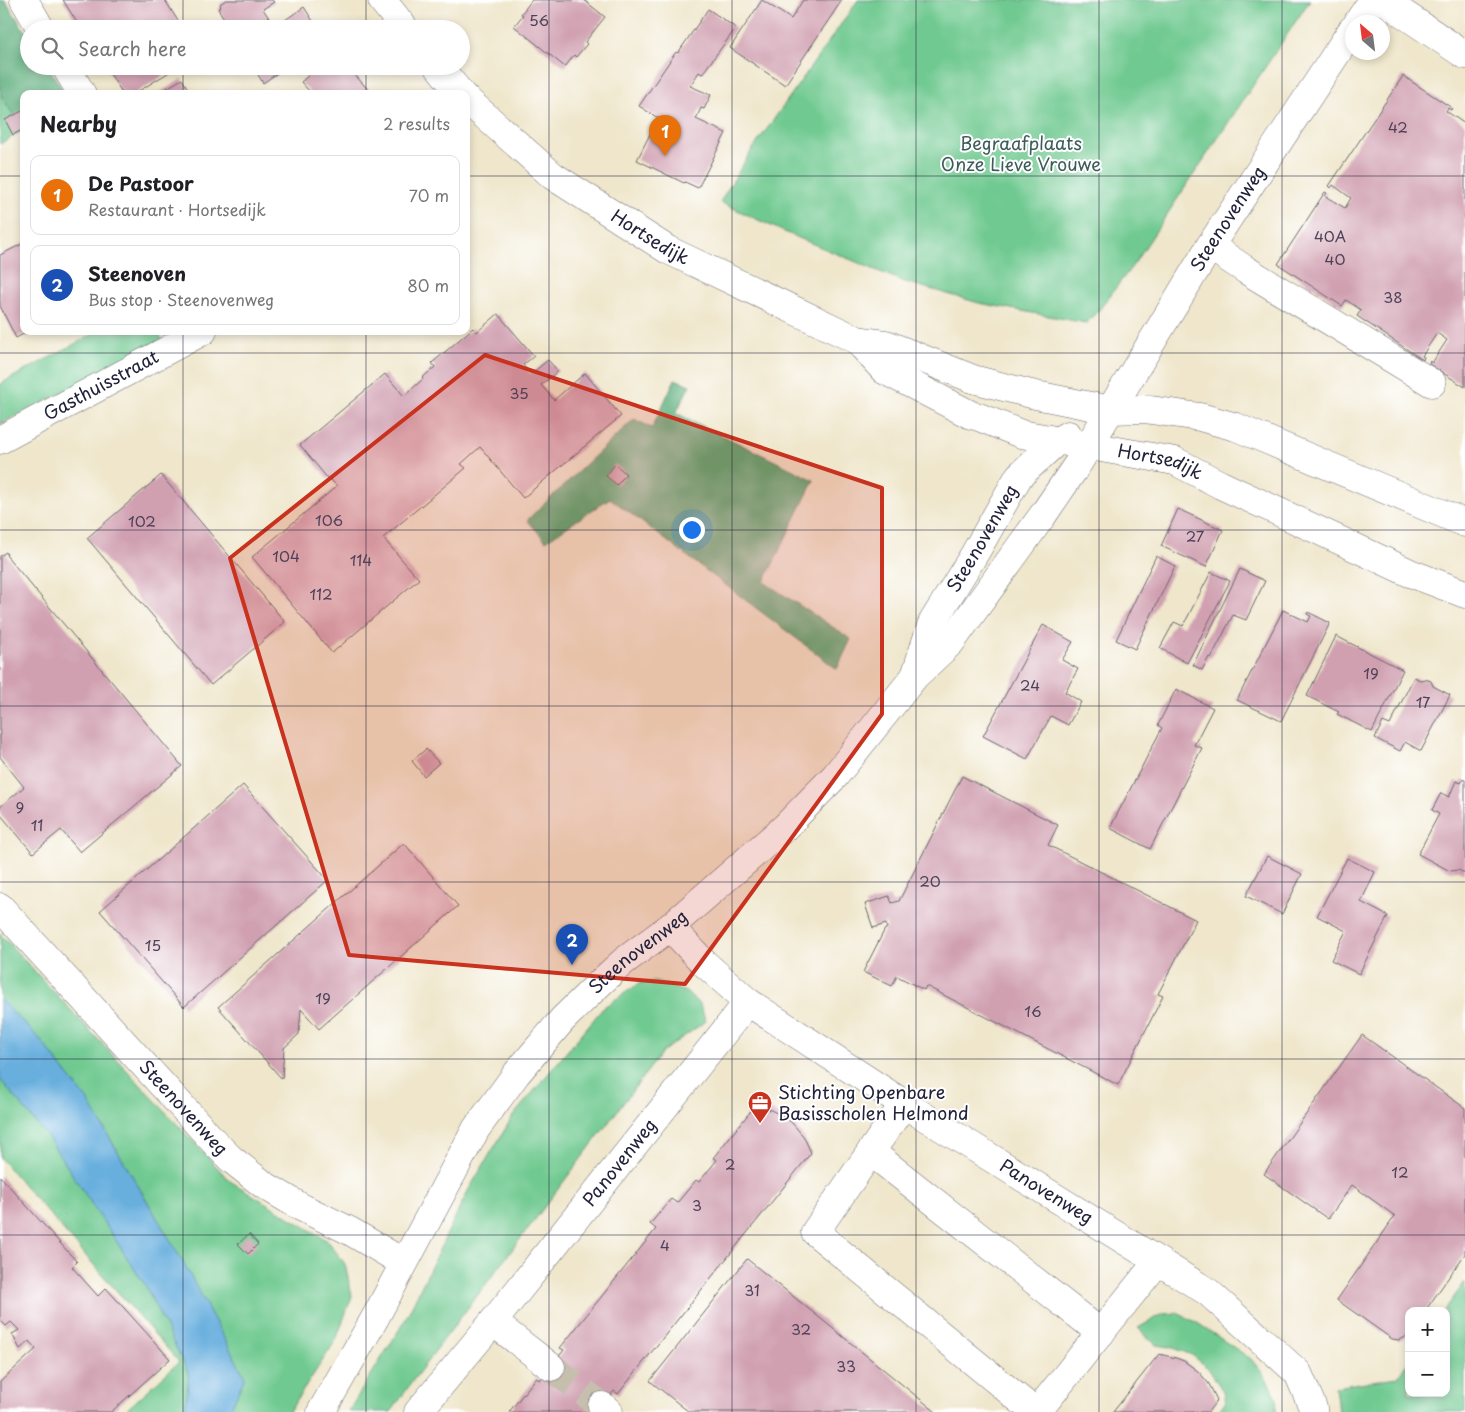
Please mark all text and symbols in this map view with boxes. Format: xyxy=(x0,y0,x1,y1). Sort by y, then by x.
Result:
house number: 56 xyxy=(529,8,549,31)
north arrow xyxy=(1345,15,1390,60)
search box xyxy=(20,20,470,75)
icon: search xyxy=(38,34,66,62)
text: Search here xyxy=(78,34,187,62)
text: Nearby xyxy=(40,107,117,139)
text: 2 results xyxy=(383,111,450,135)
pin: 1 xyxy=(649,115,681,156)
house number: 42 xyxy=(1388,115,1408,138)
park label: Begraafplaats Onze Lieve Vrouwe xyxy=(941,129,1101,177)
street label: Steenovenweg xyxy=(1183,160,1271,276)
text: De Pastoor xyxy=(88,169,194,197)
text: 1 xyxy=(53,183,61,207)
text: 70 m xyxy=(409,183,449,207)
text: Restaurant · Hortsedijk xyxy=(88,197,266,221)
street label: Hortsedijk xyxy=(606,202,694,270)
house number: 40A xyxy=(1314,224,1346,247)
house number: 40 xyxy=(1325,247,1345,270)
text: Steenoven xyxy=(88,259,186,287)
text: 2 xyxy=(51,273,63,297)
text: 80 m xyxy=(407,273,449,297)
house number: 38 xyxy=(1383,285,1403,308)
text: Bus stop · Steenovenweg xyxy=(88,287,274,311)
street label: Gasthuisstraat xyxy=(38,342,163,426)
house number: 35 xyxy=(509,381,529,404)
street label: Hortsedijk xyxy=(1116,436,1208,485)
street label: Steenovenweg xyxy=(939,479,1024,597)
house number: 106 xyxy=(315,508,343,531)
house number: 102 xyxy=(128,509,156,532)
your location xyxy=(679,517,705,543)
house number: 27 xyxy=(1186,524,1205,547)
house number: 104 xyxy=(272,544,300,567)
house number: 114 xyxy=(350,548,372,571)
house number: 112 xyxy=(309,582,333,605)
house number: 19 xyxy=(1363,661,1379,684)
house number: 24 xyxy=(1020,673,1040,696)
house number: 17 xyxy=(1416,690,1430,713)
house number: 9 xyxy=(16,795,24,818)
house number: 11 xyxy=(31,813,43,836)
house number: 20 xyxy=(919,869,941,892)
street label: Steenovenweg xyxy=(582,902,693,999)
pin: 2 xyxy=(556,924,588,965)
house number: 15 xyxy=(145,933,161,956)
house number: 19 xyxy=(315,986,331,1009)
house number: 16 xyxy=(1024,999,1042,1022)
street label: Steenovenweg xyxy=(134,1053,235,1161)
place label: Stichting Openbare Basisscholen Helmond xyxy=(778,1078,969,1126)
office icon: Stichting Openbare Basisscholen Helmond xyxy=(747,1090,773,1124)
street label: Panovenweg xyxy=(575,1112,662,1211)
street label: Panovenweg xyxy=(995,1151,1099,1230)
house number: 2 xyxy=(725,1152,735,1175)
house number: 12 xyxy=(1391,1160,1409,1183)
house number: 3 xyxy=(692,1193,702,1216)
house number: 4 xyxy=(660,1233,670,1256)
house number: 31 xyxy=(744,1278,760,1301)
map controls xyxy=(1405,1307,1450,1397)
button: + xyxy=(1405,1307,1450,1352)
house number: 32 xyxy=(791,1317,811,1340)
button: − xyxy=(1405,1352,1450,1397)
house number: 33 xyxy=(836,1354,856,1377)

